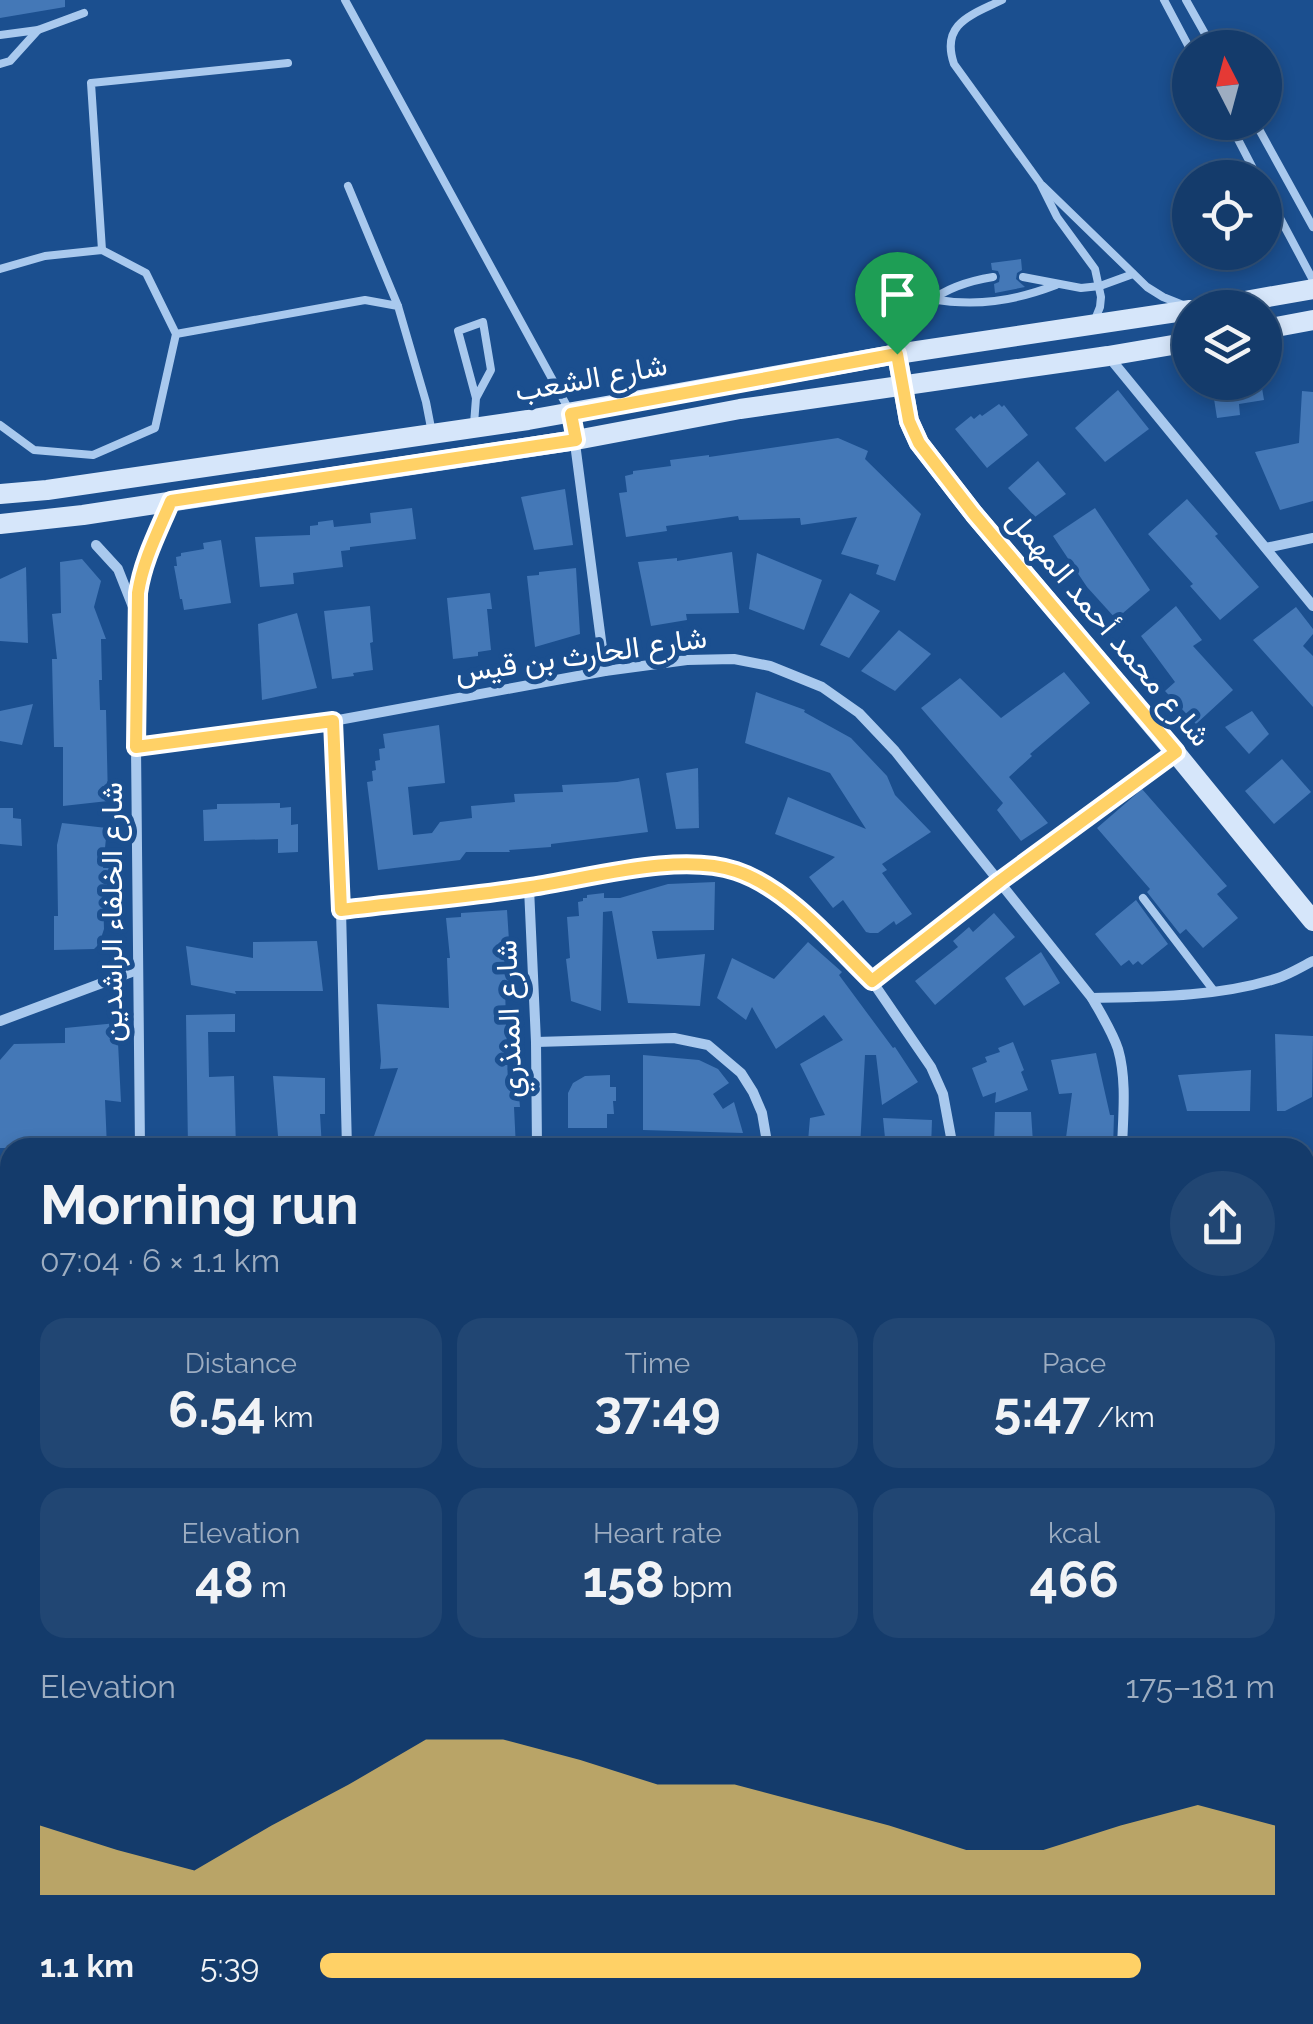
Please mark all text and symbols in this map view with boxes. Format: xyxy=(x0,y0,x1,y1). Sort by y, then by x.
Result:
north arrow xyxy=(1172,30,1282,140)
map controls xyxy=(1172,30,1282,400)
button: locate xyxy=(1172,160,1282,270)
pin xyxy=(855,252,940,355)
icon: arrive xyxy=(870,267,925,322)
button: layers xyxy=(1172,290,1282,400)
street label: شارع الشعب xyxy=(512,347,670,411)
street label: شارع محمد أحمد المهمل xyxy=(998,502,1219,755)
street label: شارع الحارث بن قيس xyxy=(453,620,709,692)
street label: شارع الخلفاء الراشدين xyxy=(94,782,132,1042)
street label: شارع المنذري xyxy=(488,939,536,1099)
button: share xyxy=(1170,1171,1275,1276)
text: Morning run xyxy=(40,1172,359,1237)
text: 07:04 · 6 × 1.1 km xyxy=(40,1242,280,1279)
text: Distance xyxy=(185,1347,297,1380)
text: Time xyxy=(625,1347,690,1380)
text: Pace xyxy=(1042,1347,1106,1380)
text: 6.54 xyxy=(168,1380,266,1439)
text: 37:49 xyxy=(594,1380,721,1439)
text: 5:47 xyxy=(994,1380,1090,1439)
text: km xyxy=(266,1401,314,1434)
text: /km xyxy=(1090,1401,1155,1434)
text: Elevation xyxy=(181,1517,300,1550)
text: Heart rate xyxy=(593,1517,722,1550)
text: kcal xyxy=(1048,1517,1100,1550)
text: 48 xyxy=(195,1550,254,1609)
text: 158 xyxy=(582,1550,665,1609)
text: 466 xyxy=(1030,1550,1119,1609)
text: m xyxy=(254,1571,287,1604)
text: bpm xyxy=(665,1571,733,1604)
text: Elevation xyxy=(40,1668,176,1705)
text: 175–181 m xyxy=(1126,1668,1275,1705)
text: 1.1 km xyxy=(40,1947,134,1984)
text: 5:39 xyxy=(200,1947,259,1984)

